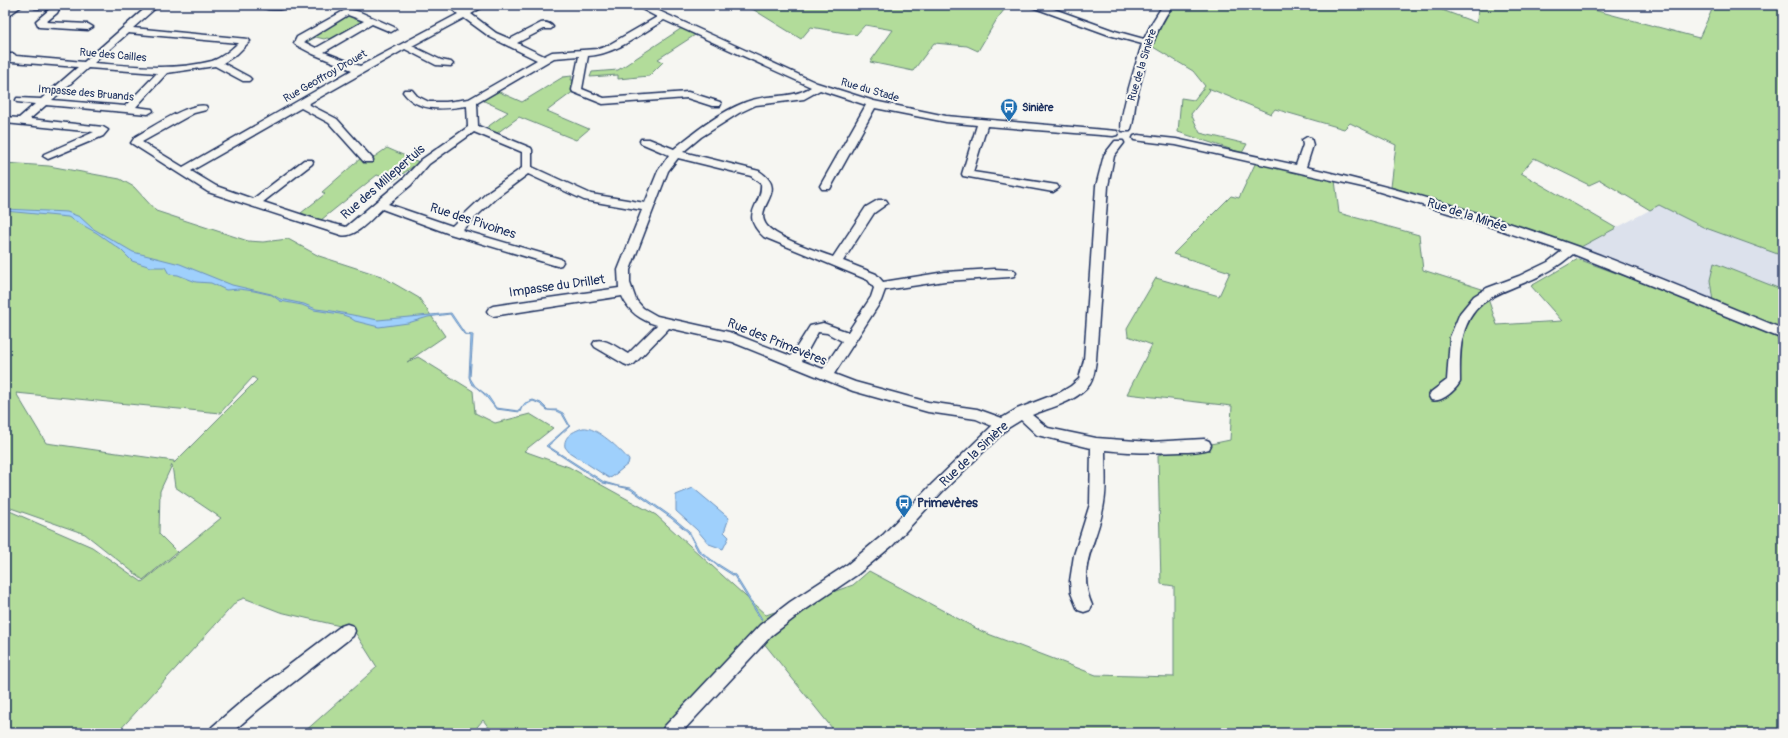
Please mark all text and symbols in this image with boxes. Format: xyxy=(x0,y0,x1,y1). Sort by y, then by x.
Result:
street label: Rue de la Sinière xyxy=(1125,27,1159,103)
street label: Rue des Cailles xyxy=(79,46,147,64)
street label: Rue Geoffroy Drouet xyxy=(281,47,369,105)
street label: Rue du Stade xyxy=(839,75,901,105)
street label: Impasse des Bruands xyxy=(38,82,134,104)
bus stop icon: Sinière xyxy=(999,97,1019,122)
place label: Sinière xyxy=(1022,101,1054,114)
street label: Rue des Millepertuis xyxy=(338,141,428,223)
street label: Rue de la Minée xyxy=(1425,195,1510,236)
street label: Rue des Pivoines xyxy=(428,200,518,242)
street label: Impasse du Drillet xyxy=(508,271,607,301)
street label: Rue des Primevères xyxy=(725,315,829,369)
street label: Rue de la Sinière xyxy=(936,418,1012,490)
bus stop icon: Primevères xyxy=(894,493,914,518)
place label: Primevères xyxy=(917,495,978,511)

